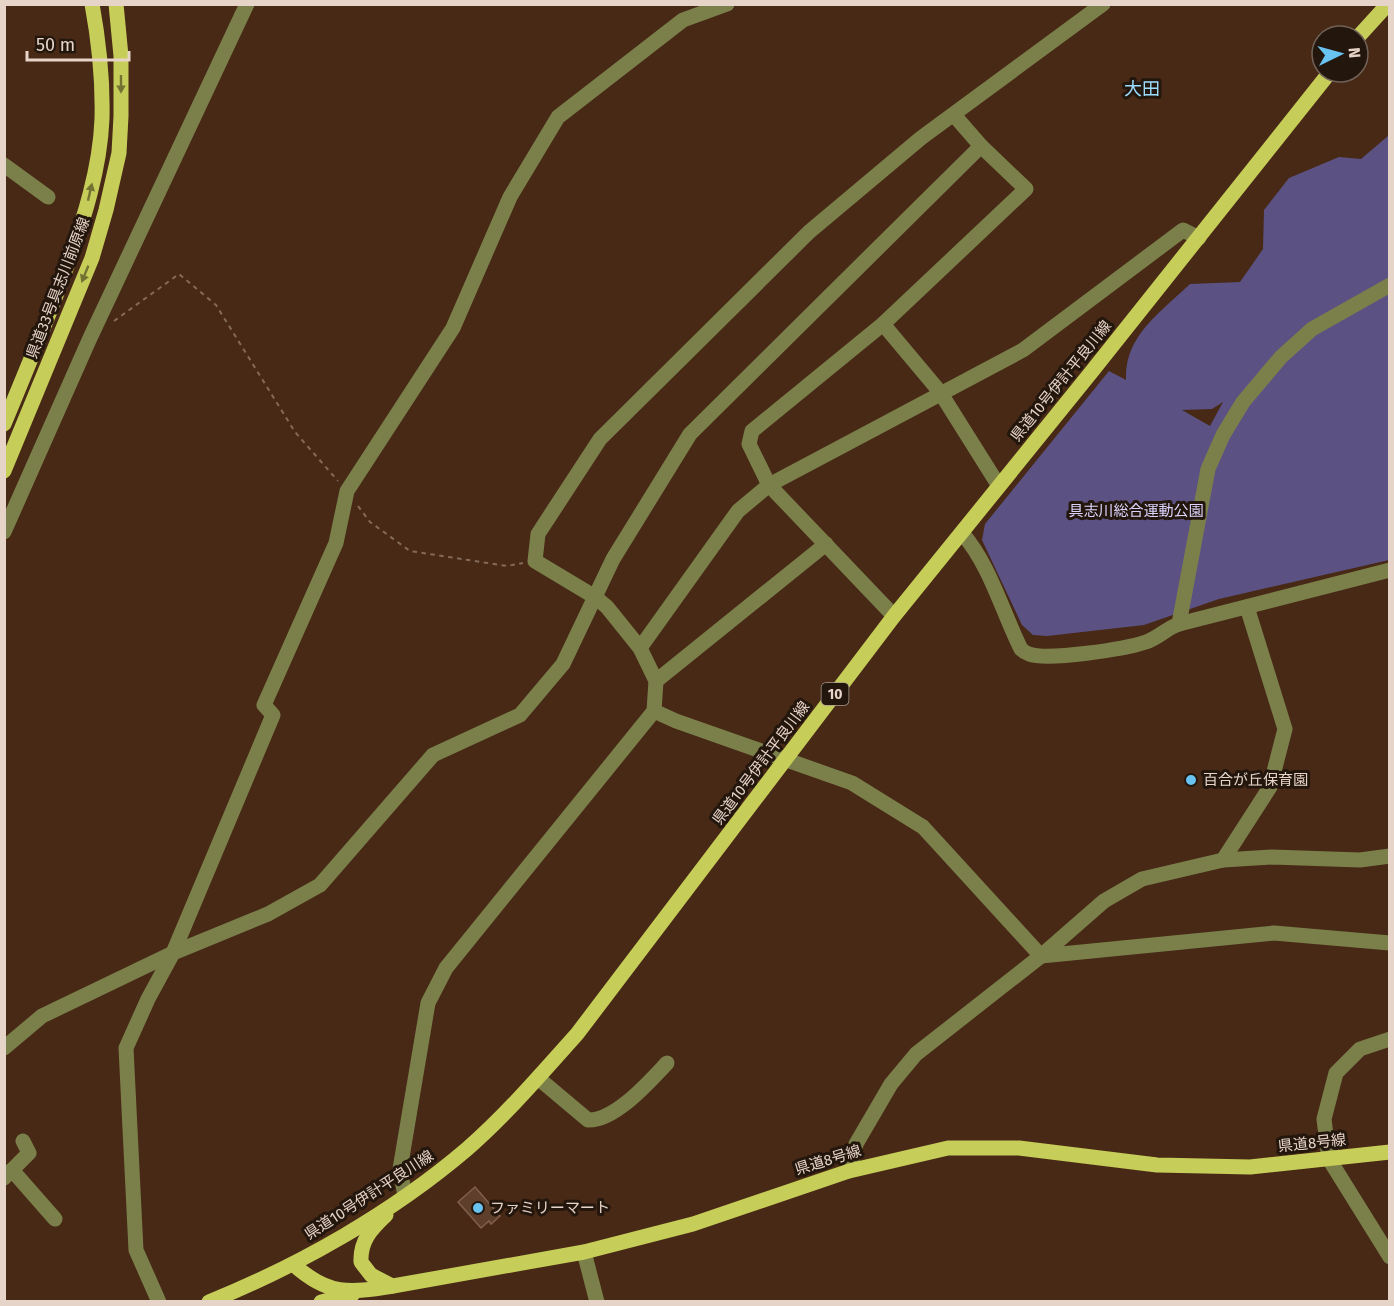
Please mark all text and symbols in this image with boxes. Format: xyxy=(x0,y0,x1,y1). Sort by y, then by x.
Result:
scale bar xyxy=(27,24,129,62)
north arrow xyxy=(1310,24,1370,84)
text: 50 m xyxy=(36,34,75,56)
text: N xyxy=(1345,47,1364,59)
one-way arrow xyxy=(116,74,126,93)
district label: 大田 xyxy=(1124,78,1160,100)
one-way arrow xyxy=(85,183,95,201)
street label: 県道33号具志川前原線 xyxy=(23,215,93,361)
one-way arrow xyxy=(80,265,89,283)
street label: 県道10号伊計平良川線 xyxy=(1007,317,1115,445)
park label: 具志川総合運動公園 xyxy=(1068,502,1204,520)
road number: 10 xyxy=(822,683,848,705)
street label: 県道10号伊計平良川線 xyxy=(709,698,813,828)
place label: 百合が丘保育園 xyxy=(1203,771,1308,789)
marker: 百合が丘保育園 xyxy=(1184,773,1198,787)
street label: 県道8号線 xyxy=(1277,1130,1347,1156)
street label: 県道8号線 xyxy=(793,1141,863,1179)
street label: 県道10号伊計平良川線 xyxy=(301,1147,437,1243)
place label: ファミリーマート xyxy=(490,1199,610,1217)
marker: ファミリーマート xyxy=(471,1201,485,1215)

